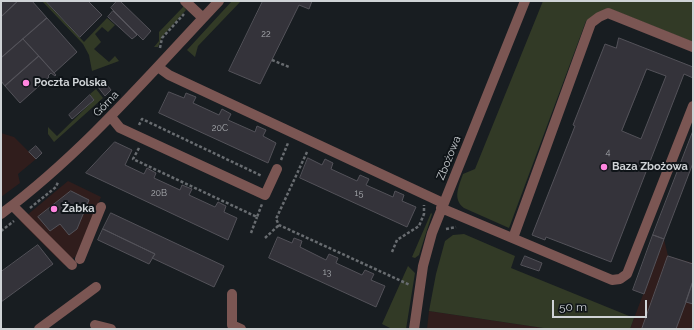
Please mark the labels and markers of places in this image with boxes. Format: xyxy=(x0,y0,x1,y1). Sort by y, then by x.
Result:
place label: Poczta Polska xyxy=(34,76,107,90)
marker: Poczta Polska xyxy=(21,78,31,88)
place label: Baza Zbożowa xyxy=(612,160,688,174)
marker: Baza Zbożowa xyxy=(599,162,609,172)
place label: Żabka xyxy=(62,202,95,216)
marker: Żabka xyxy=(49,204,59,214)

